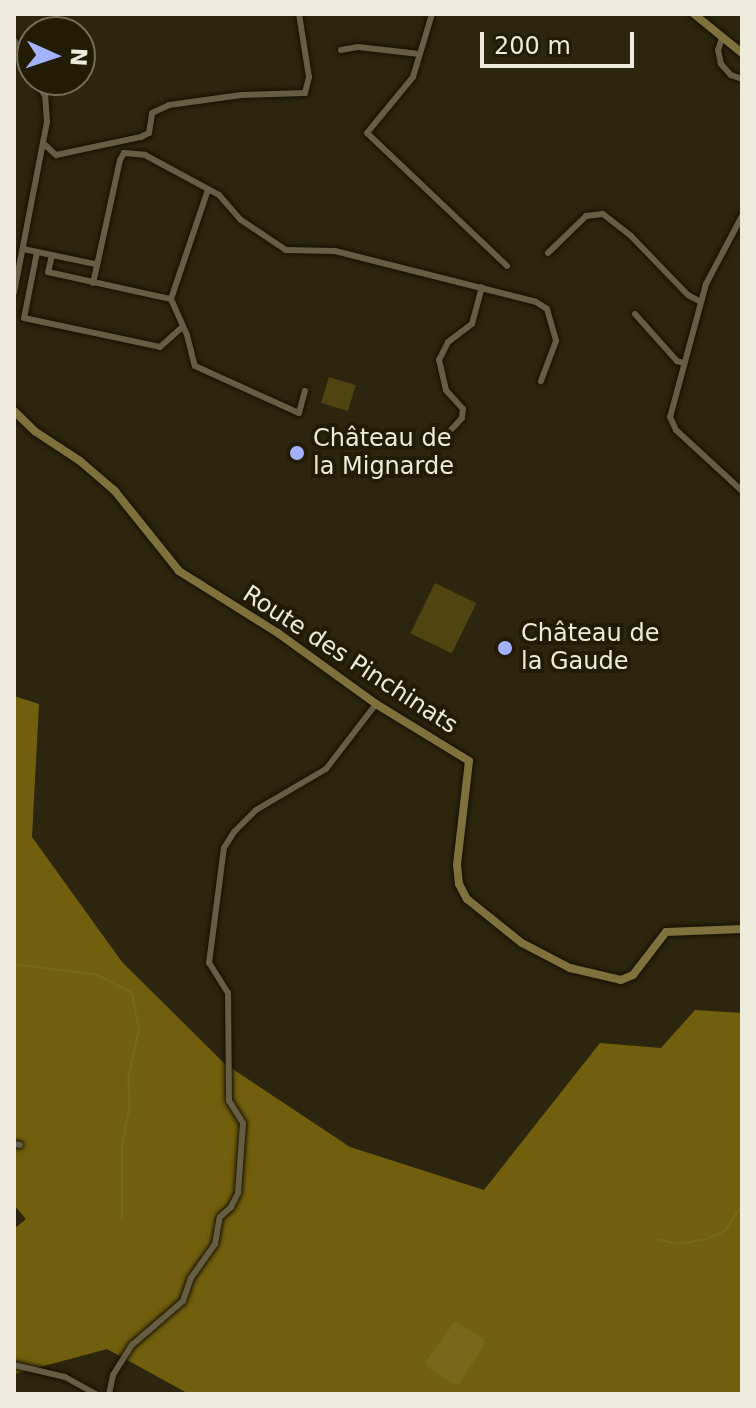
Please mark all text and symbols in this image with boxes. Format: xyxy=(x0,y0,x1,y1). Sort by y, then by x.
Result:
north arrow xyxy=(16,16,96,96)
scale bar xyxy=(484,16,638,66)
text: 200 m xyxy=(494,32,571,60)
text: N xyxy=(66,47,91,67)
place label: Château de la Mignarde xyxy=(313,425,454,481)
marker: Château de la Mignarde xyxy=(288,444,306,462)
street label: Route des Pinchinats xyxy=(237,580,463,740)
place label: Château de la Gaude xyxy=(521,620,659,676)
marker: Château de la Gaude xyxy=(496,639,514,657)

